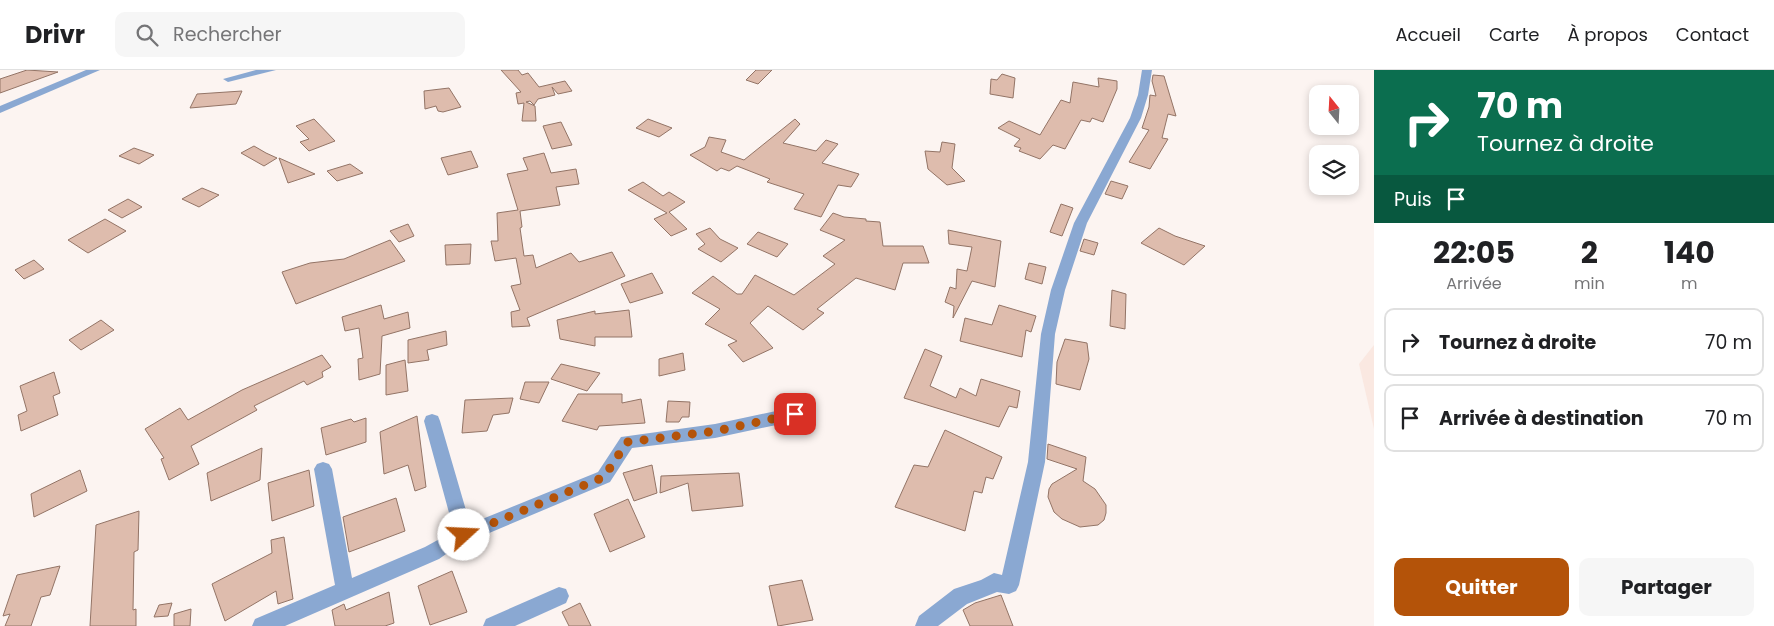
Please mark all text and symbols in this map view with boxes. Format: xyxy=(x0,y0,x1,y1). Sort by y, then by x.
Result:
search box xyxy=(115,12,465,57)
text: Drivr xyxy=(25,18,85,51)
icon: search xyxy=(133,21,161,49)
text: Rechercher xyxy=(173,21,282,48)
text: Accueil xyxy=(1395,22,1461,47)
text: Carte xyxy=(1489,22,1539,47)
text: À propos xyxy=(1567,22,1648,47)
text: Contact xyxy=(1676,22,1749,47)
text: 70 m xyxy=(1477,81,1563,130)
north arrow xyxy=(1309,85,1359,135)
map controls xyxy=(1309,85,1359,195)
icon: right xyxy=(1394,90,1459,155)
text: Tournez à droite xyxy=(1477,128,1654,159)
button: layers xyxy=(1309,145,1359,195)
icon: arrive xyxy=(1442,185,1470,213)
text: Puis xyxy=(1394,186,1432,213)
text: 22:05 xyxy=(1433,231,1515,274)
text: 2 xyxy=(1581,231,1598,274)
text: 140 xyxy=(1664,231,1715,274)
text: Arrivée xyxy=(1446,272,1502,295)
text: min xyxy=(1574,272,1605,295)
text: m xyxy=(1681,272,1698,295)
icon: right xyxy=(1396,328,1424,356)
text: Tournez à droite xyxy=(1439,329,1596,356)
text: 70 m xyxy=(1705,329,1752,356)
pin xyxy=(774,393,816,435)
icon: arrive xyxy=(781,400,809,428)
icon: arrive xyxy=(1396,404,1424,432)
text: Arrivée à destination xyxy=(1439,405,1644,432)
text: 70 m xyxy=(1705,405,1752,432)
position arrow xyxy=(437,508,489,560)
button: Quitter xyxy=(1394,558,1569,616)
button: Partager xyxy=(1579,558,1754,616)

